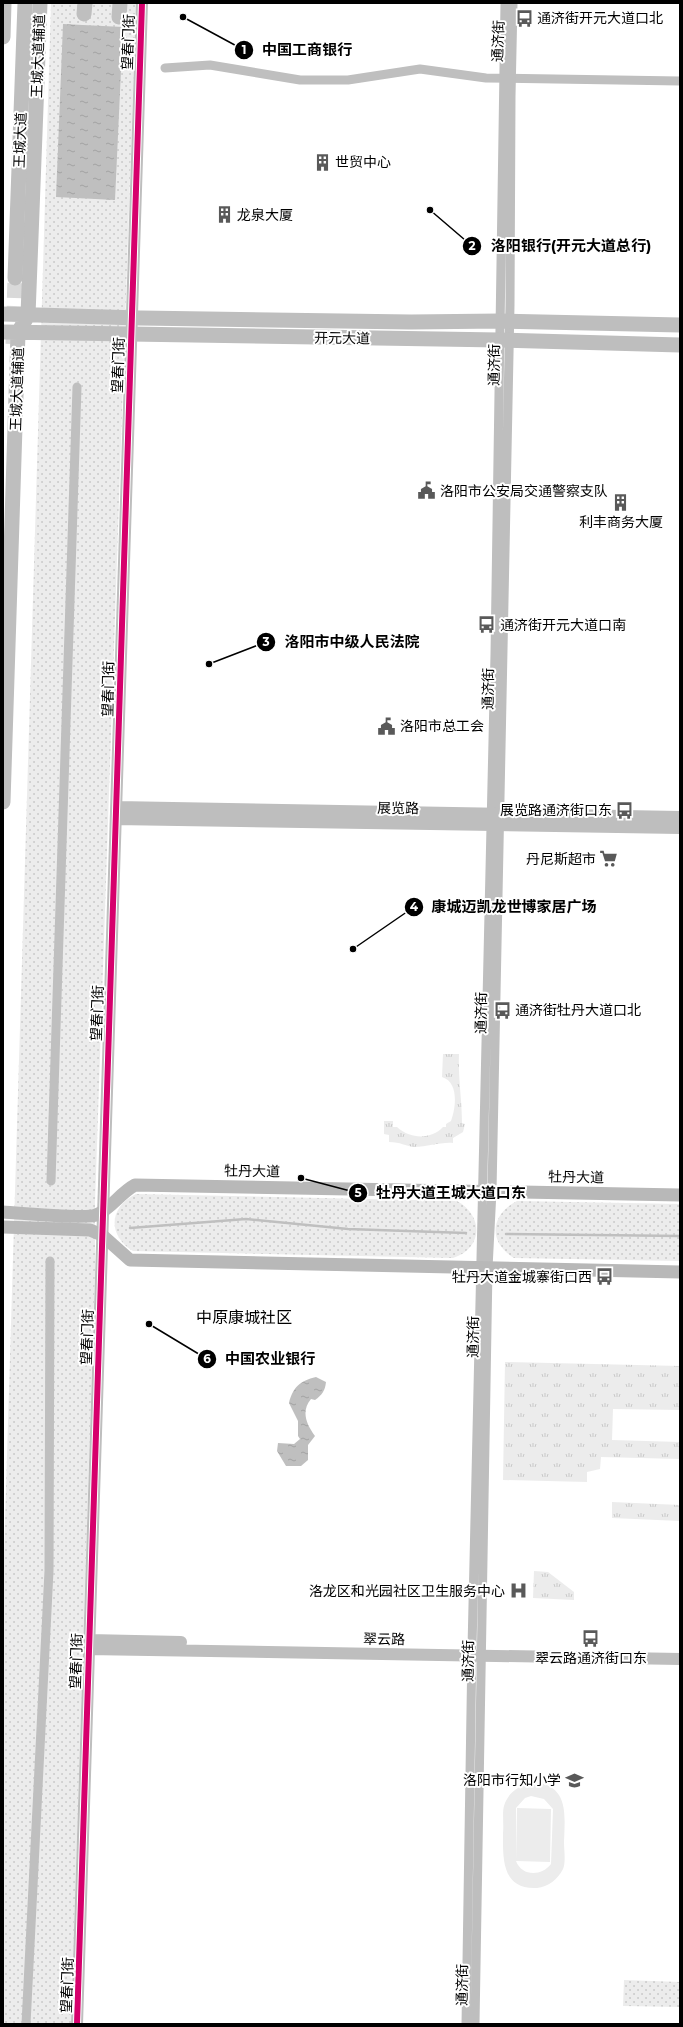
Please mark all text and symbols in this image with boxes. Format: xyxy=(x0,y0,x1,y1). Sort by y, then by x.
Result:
bus stop icon: 通济街开元大道口北 xyxy=(514,8,534,28)
place label: 通济街开元大道口北 xyxy=(537,9,663,27)
street label: 王城大道辅道 xyxy=(28,14,48,98)
street label: 望春门街 xyxy=(118,14,138,70)
street label: 通济街 xyxy=(488,20,508,62)
callout: 中国工商银行 xyxy=(234,36,360,63)
text: 中国工商银行 xyxy=(262,40,352,59)
text: 1 xyxy=(242,42,246,57)
street label: 王城大道 xyxy=(10,112,30,168)
building icon: 世贸中心 xyxy=(312,152,332,172)
place label: 世贸中心 xyxy=(335,153,391,171)
building icon: 龙泉大厦 xyxy=(214,205,234,225)
place label: 龙泉大厦 xyxy=(237,206,293,224)
callout: 洛阳银行(开元大道总行) xyxy=(462,232,659,259)
text: 洛阳银行(开元大道总行) xyxy=(491,236,651,255)
text: 2 xyxy=(468,238,476,253)
street label: 开元大道 xyxy=(314,329,370,347)
street label: 望春门街 xyxy=(108,337,128,393)
street label: 通济街 xyxy=(485,344,503,386)
street label: 王城大道辅道 xyxy=(7,347,27,431)
public building icon: 洛阳市公安局交通警察支队 xyxy=(417,481,437,501)
place label: 洛阳市公安局交通警察支队 xyxy=(440,482,608,500)
building icon: 利丰商务大厦 xyxy=(611,492,631,512)
place label: 利丰商务大厦 xyxy=(579,513,663,531)
bus stop icon: 通济街开元大道口南 xyxy=(477,615,497,635)
place label: 通济街开元大道口南 xyxy=(500,616,626,634)
callout: 洛阳市中级人民法院 xyxy=(256,629,427,656)
text: 洛阳市中级人民法院 xyxy=(284,632,420,651)
text: 3 xyxy=(261,634,270,649)
street label: 望春门街 xyxy=(99,661,117,717)
street label: 通济街 xyxy=(479,668,497,710)
public building icon: 洛阳市总工会 xyxy=(377,716,397,736)
place label: 洛阳市总工会 xyxy=(400,717,484,735)
street label: 展览路 xyxy=(377,799,419,817)
bus stop icon: 展览路通济街口东 xyxy=(615,800,635,820)
place label: 展览路通济街口东 xyxy=(500,801,612,819)
supermarket icon: 丹尼斯超市 xyxy=(599,849,619,869)
place label: 丹尼斯超市 xyxy=(526,850,596,868)
callout: 康城迈凯龙世博家居广场 xyxy=(404,893,605,920)
text: 康城迈凯龙世博家居广场 xyxy=(431,897,597,916)
text: 4 xyxy=(410,899,419,914)
street label: 望春门街 xyxy=(87,985,107,1041)
street label: 通济街 xyxy=(472,992,490,1034)
bus stop icon: 通济街牡丹大道口北 xyxy=(492,1000,512,1020)
place label: 通济街牡丹大道口北 xyxy=(515,1001,641,1019)
street label: 牡丹大道 xyxy=(224,1162,280,1180)
street label: 牡丹大道 xyxy=(548,1168,604,1186)
callout: 牡丹大道王城大道口东 xyxy=(348,1180,534,1207)
text: 牡丹大道王城大道口东 xyxy=(376,1183,526,1202)
text: 5 xyxy=(354,1185,362,1200)
bus stop icon: 牡丹大道金城寨街口西 xyxy=(595,1267,615,1287)
place label: 牡丹大道金城寨街口西 xyxy=(452,1268,592,1286)
district label: 中原康城社区 xyxy=(196,1308,292,1327)
street label: 望春门街 xyxy=(77,1309,97,1365)
street label: 通济街 xyxy=(464,1316,482,1358)
callout: 中国农业银行 xyxy=(197,1345,323,1372)
text: 中国农业银行 xyxy=(225,1349,315,1368)
text: 6 xyxy=(203,1351,211,1366)
hospital icon: 洛龙区和光园社区卫生服务中心 xyxy=(508,1581,528,1601)
place label: 洛龙区和光园社区卫生服务中心 xyxy=(309,1582,505,1600)
bus stop icon: 翠云路通济街口东 xyxy=(581,1628,601,1648)
street label: 翠云路 xyxy=(363,1630,405,1648)
street label: 望春门街 xyxy=(66,1633,86,1689)
street label: 通济街 xyxy=(459,1640,477,1682)
place label: 翠云路通济街口东 xyxy=(535,1649,647,1667)
school or university icon: 洛阳市行知小学 xyxy=(564,1770,584,1790)
place label: 洛阳市行知小学 xyxy=(463,1771,561,1789)
street label: 望春门街 xyxy=(57,1957,77,2013)
street label: 通济街 xyxy=(453,1964,471,2006)

